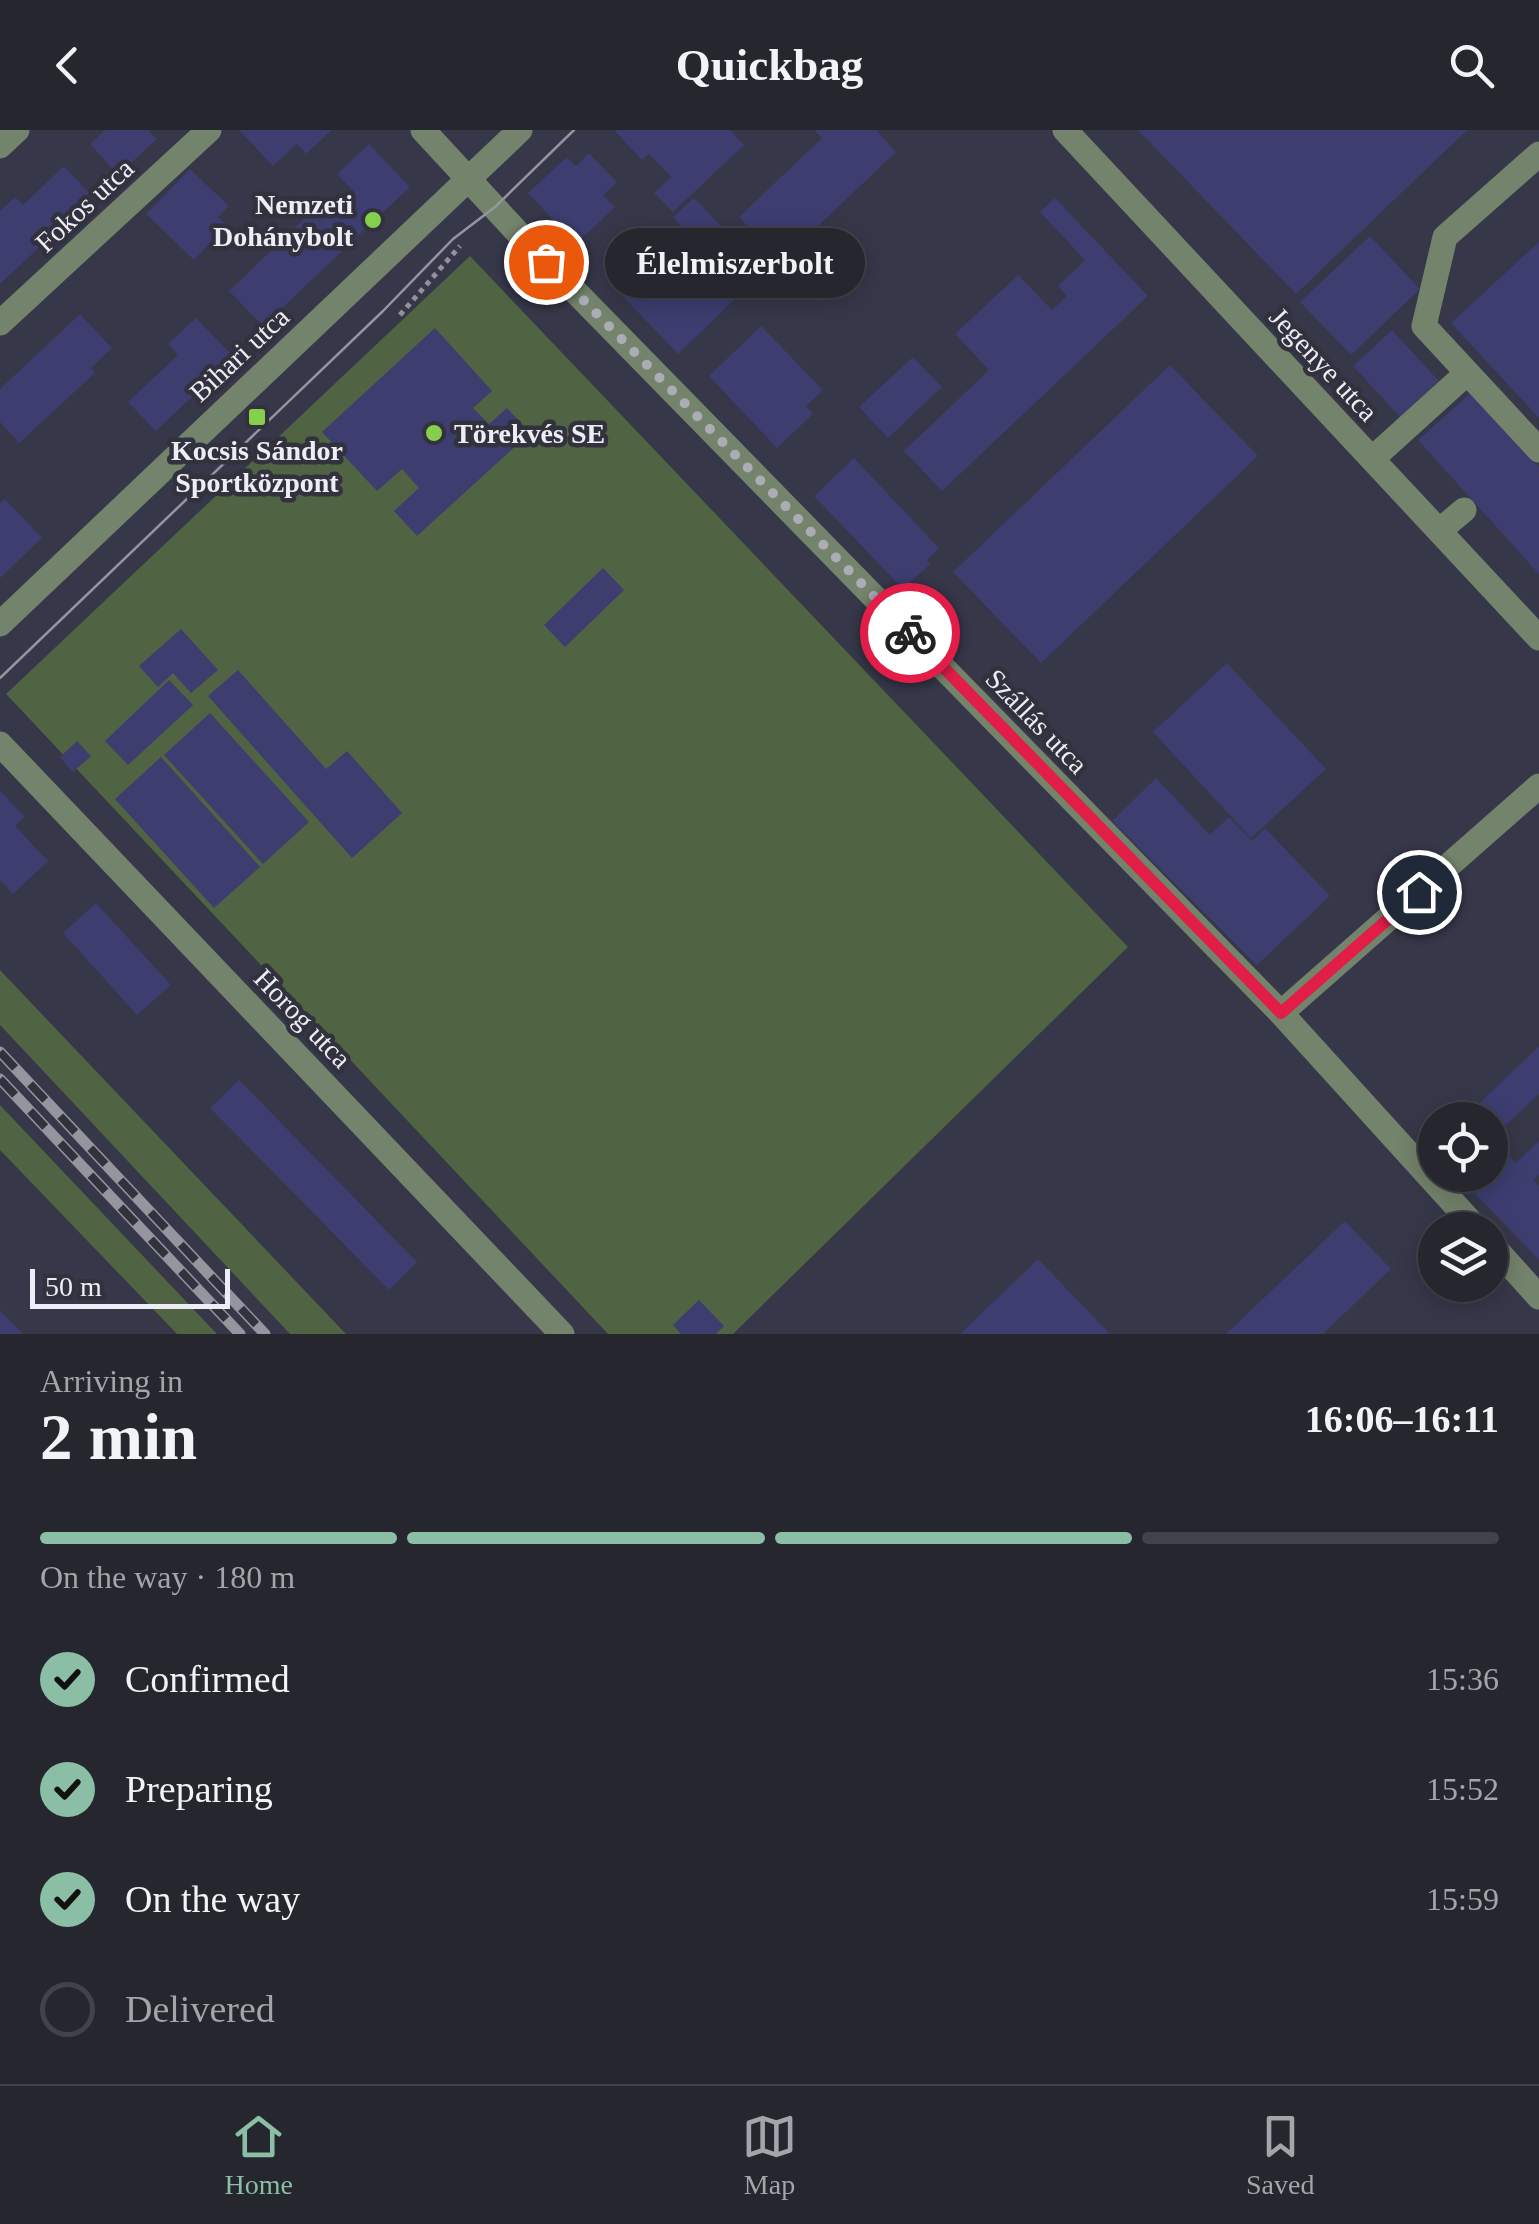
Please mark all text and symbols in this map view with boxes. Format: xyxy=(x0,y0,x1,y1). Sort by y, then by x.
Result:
icon: back xyxy=(40,38,95,93)
icon: search xyxy=(1444,38,1499,93)
text: Quickbag xyxy=(676,40,863,90)
street label: Fokos utca xyxy=(29,152,140,258)
place label: Nemzeti Dohánybolt xyxy=(213,189,354,252)
marker: Nemzeti Dohánybolt xyxy=(362,209,384,231)
pin xyxy=(504,220,589,305)
callout: Élelmiszerbolt xyxy=(606,227,866,297)
icon: bag xyxy=(519,235,574,290)
text: Élelmiszerbolt xyxy=(636,245,834,281)
street label: Bihari utca xyxy=(184,300,296,408)
street label: Jegenye utca xyxy=(1263,301,1384,428)
marker: Kocsis Sándor Sportközpont xyxy=(246,406,268,428)
place label: Törekvés SE xyxy=(454,418,605,449)
marker: Törekvés SE xyxy=(423,422,445,444)
place label: Kocsis Sándor Sportközpont xyxy=(171,435,343,498)
courier xyxy=(860,583,960,683)
icon: bike xyxy=(883,606,938,661)
street label: Szállás utca xyxy=(979,663,1094,780)
pin xyxy=(1377,850,1462,935)
icon: home xyxy=(1392,865,1447,920)
street label: Horog utca xyxy=(248,963,358,1075)
map controls xyxy=(1418,1102,1508,1302)
button: locate xyxy=(1418,1102,1508,1192)
button: layers xyxy=(1418,1212,1508,1302)
scale bar xyxy=(30,1264,230,1308)
text: 50 m xyxy=(45,1271,102,1302)
text: Arriving in xyxy=(40,1363,183,1399)
text: 16:06–16:11 xyxy=(1305,1398,1499,1440)
text: 2 min xyxy=(40,1401,197,1473)
text: On the way · 180 m xyxy=(40,1559,295,1595)
icon: check xyxy=(40,1652,95,1707)
text: Confirmed xyxy=(125,1658,290,1700)
text: 15:36 xyxy=(1426,1661,1499,1697)
icon: check xyxy=(40,1762,95,1817)
text: Preparing xyxy=(125,1768,273,1810)
text: 15:52 xyxy=(1426,1771,1499,1807)
icon: check xyxy=(40,1872,95,1927)
text: On the way xyxy=(125,1878,300,1920)
text: 15:59 xyxy=(1426,1881,1499,1917)
text: Delivered xyxy=(125,1988,275,2030)
tab: Home xyxy=(225,2109,293,2201)
tab: Map xyxy=(742,2109,797,2201)
tab: Saved xyxy=(1246,2109,1314,2201)

